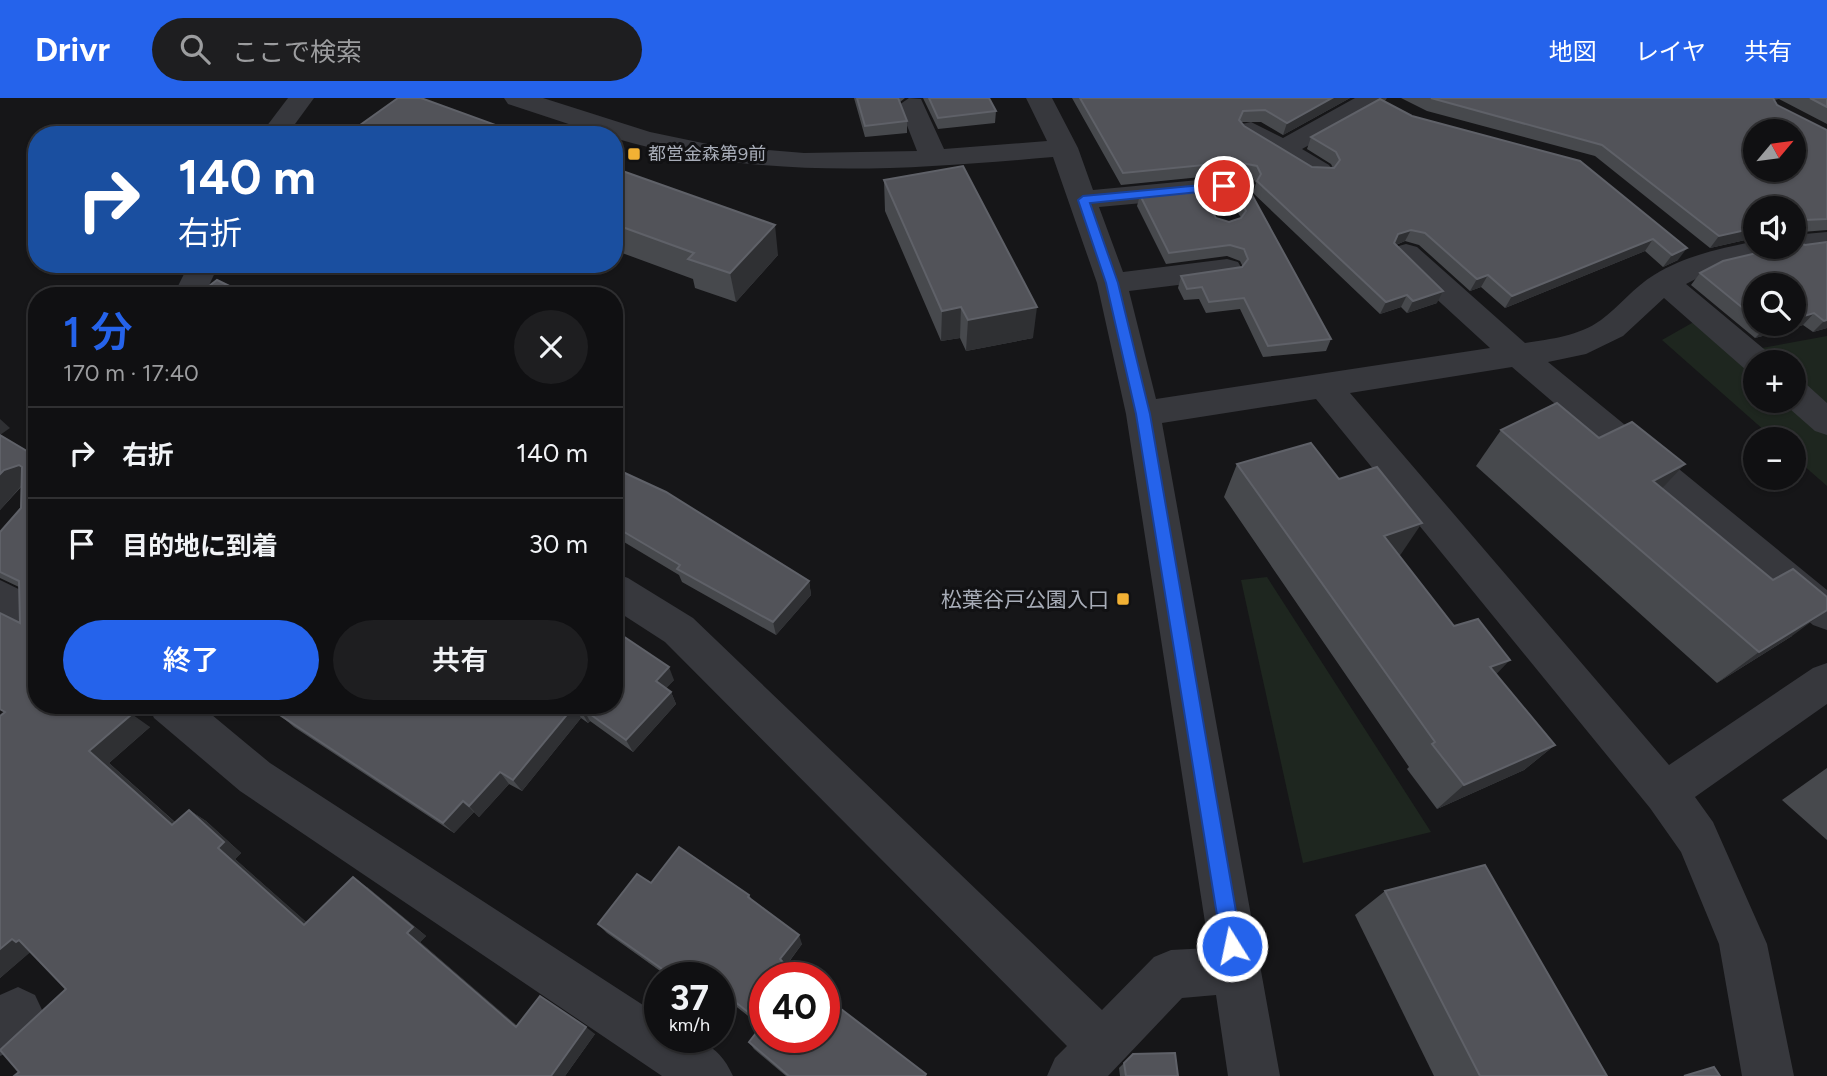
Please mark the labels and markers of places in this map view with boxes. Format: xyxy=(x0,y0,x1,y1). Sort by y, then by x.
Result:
place label: 都営金森第9前 xyxy=(648,143,766,165)
marker: 都営金森第9前 xyxy=(626,146,642,162)
pin xyxy=(1194,156,1254,216)
place label: 松葉谷戸公園入口 xyxy=(941,587,1109,612)
marker: 松葉谷戸公園入口 xyxy=(1115,591,1131,607)

